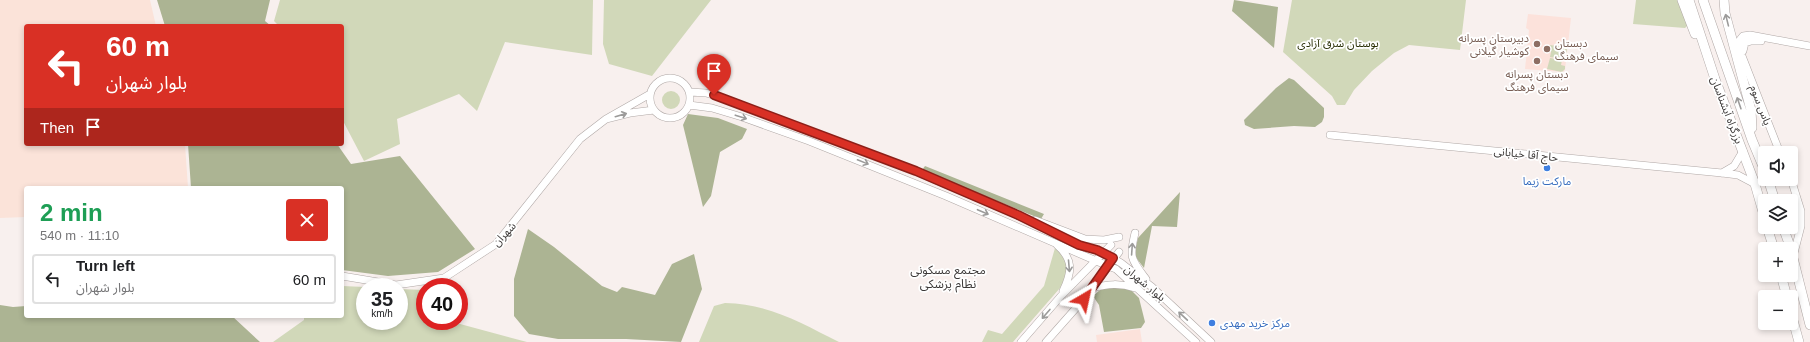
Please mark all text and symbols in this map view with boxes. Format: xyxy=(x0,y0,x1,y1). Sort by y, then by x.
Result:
one-way arrow xyxy=(1723,13,1730,26)
text: 60 m xyxy=(106,31,170,62)
place label: دبیرستان پسرانه کوشیار گیلانی xyxy=(1459,32,1529,58)
park label: بوستان شرق آزادی xyxy=(1297,37,1379,50)
place label: دبستان سیمای فرهنگ xyxy=(1555,37,1619,63)
marker: دبیرستان پسرانه کوشیار گیلانی xyxy=(1532,39,1542,49)
icon: left xyxy=(40,40,92,92)
marker: دبستان سیمای فرهنگ xyxy=(1542,44,1552,54)
pin xyxy=(697,54,731,95)
marker: دبستان پسرانه سیمای فرهنگ xyxy=(1532,56,1542,66)
icon: arrive xyxy=(703,60,725,82)
place label: دبستان پسرانه سیمای فرهنگ xyxy=(1505,68,1569,94)
text: بلوار شهران xyxy=(106,73,187,93)
street label: بزرگراه آبشناسان xyxy=(1708,75,1745,146)
street label: یاس سوم xyxy=(1746,83,1774,127)
one-way arrow xyxy=(1735,97,1743,109)
one-way arrow xyxy=(615,111,628,118)
one-way arrow xyxy=(734,114,747,121)
icon: arrive xyxy=(82,116,104,138)
text: Then xyxy=(40,119,74,136)
street label: حاج آقا خیابانی xyxy=(1493,145,1559,165)
map controls xyxy=(1758,146,1798,330)
button: sound xyxy=(1758,146,1798,186)
one-way arrow xyxy=(856,159,868,167)
marker: مارکت زیما xyxy=(1542,163,1552,173)
place label: مارکت زیما xyxy=(1523,175,1572,188)
button: layers xyxy=(1758,194,1798,234)
text: 2 min xyxy=(40,199,103,226)
button: close xyxy=(286,199,328,241)
one-way arrow xyxy=(976,208,988,216)
street label: شهران xyxy=(490,219,519,249)
text: 540 m · 11:10 xyxy=(40,228,119,243)
button: + xyxy=(1758,242,1798,282)
one-way arrow xyxy=(1129,243,1136,256)
text: Turn left xyxy=(76,257,135,274)
one-way arrow xyxy=(1066,260,1073,273)
street label: بلوار شهران xyxy=(1121,262,1168,304)
district label: مجتمع مسکونی نظام پزشکی xyxy=(910,263,986,293)
icon: left xyxy=(42,268,64,290)
text: 60 m xyxy=(293,271,326,288)
speed limit sign: 40 xyxy=(416,278,468,330)
position arrow xyxy=(1063,278,1105,320)
text: بلوار شهران xyxy=(76,280,135,295)
text: 35 xyxy=(371,288,393,310)
button: − xyxy=(1758,290,1798,330)
text: km/h xyxy=(371,308,393,319)
one-way arrow xyxy=(1041,308,1050,319)
one-way arrow xyxy=(1178,311,1188,320)
place label: مرکز خرید مهدی xyxy=(1220,317,1290,330)
marker: مرکز خرید مهدی xyxy=(1207,318,1217,328)

